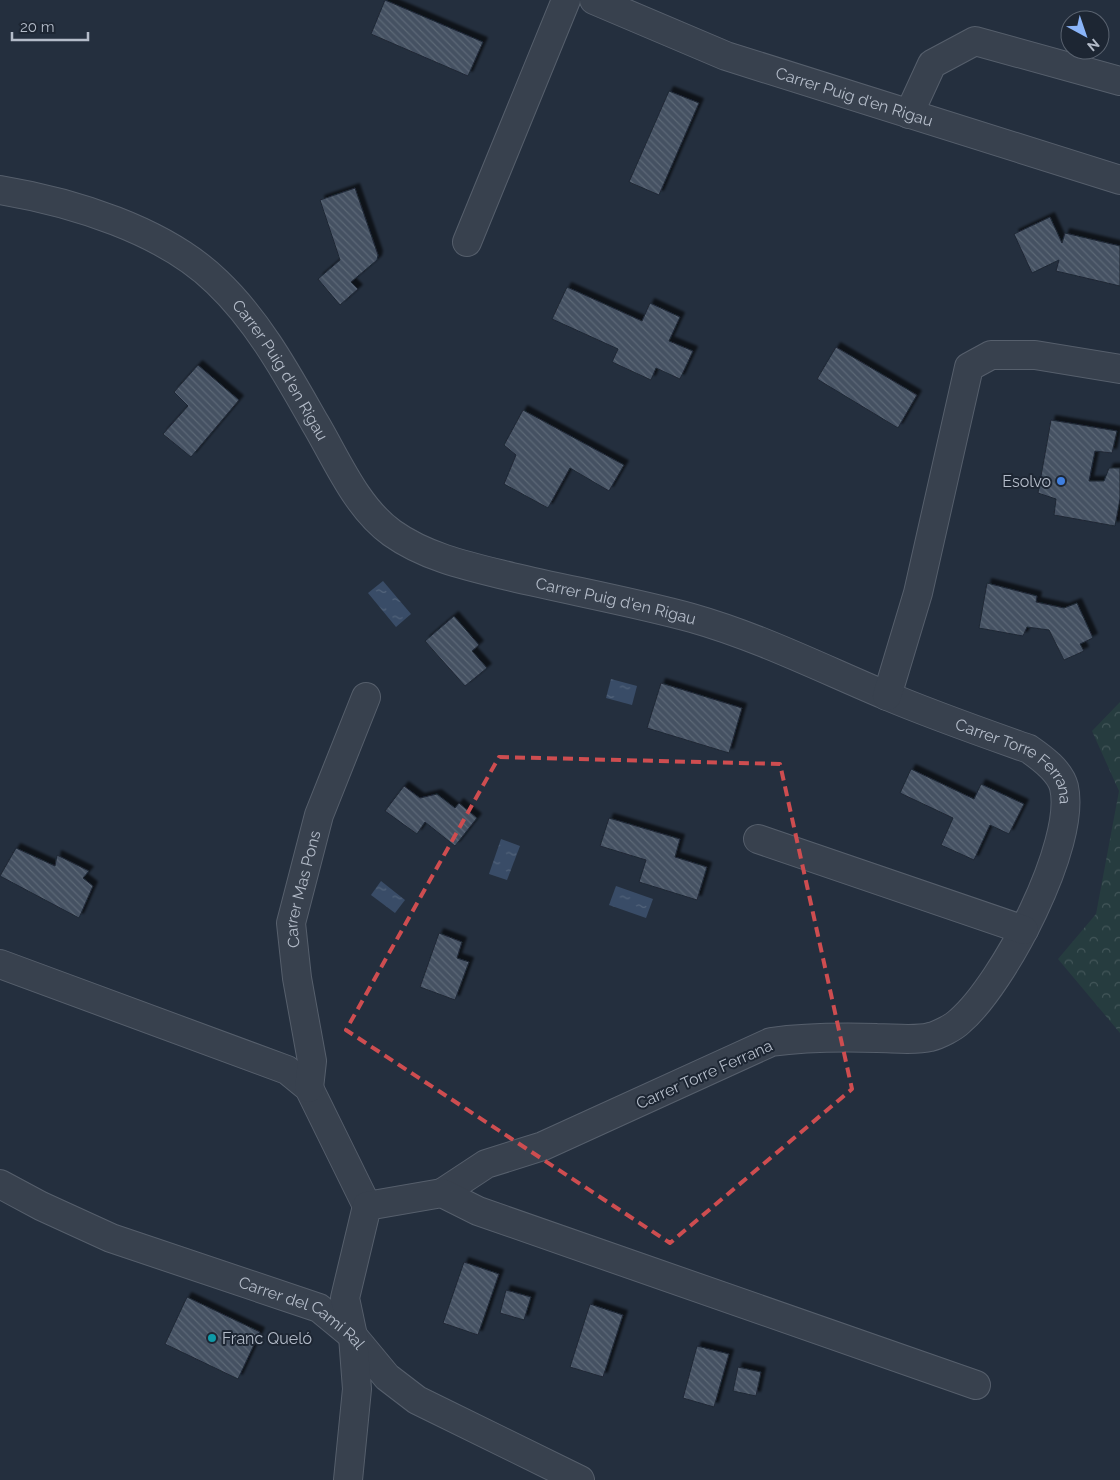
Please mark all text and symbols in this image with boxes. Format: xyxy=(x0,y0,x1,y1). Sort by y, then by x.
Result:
scale bar xyxy=(12,10,89,42)
north arrow xyxy=(1060,10,1110,60)
text: 20 m xyxy=(20,18,55,36)
text: N xyxy=(1084,35,1103,55)
street label: Carrer Puig d'en Rigau xyxy=(773,63,935,131)
street label: Carrer Puig d'en Rigau xyxy=(228,296,332,444)
place label: Esolvo xyxy=(1002,472,1051,491)
marker: Esolvo xyxy=(1055,475,1067,487)
street label: Carrer Puig d'en Rigau xyxy=(534,574,698,629)
street label: Carrer Torre Ferrana xyxy=(953,715,1075,804)
street label: Carrer Mas Pons xyxy=(282,828,325,949)
street label: Carrer Torre Ferrana xyxy=(633,1036,775,1113)
street label: Carrer del Camí Ral xyxy=(236,1273,369,1354)
place label: Franc Queló xyxy=(222,1329,312,1348)
marker: Franc Queló xyxy=(206,1332,218,1344)

